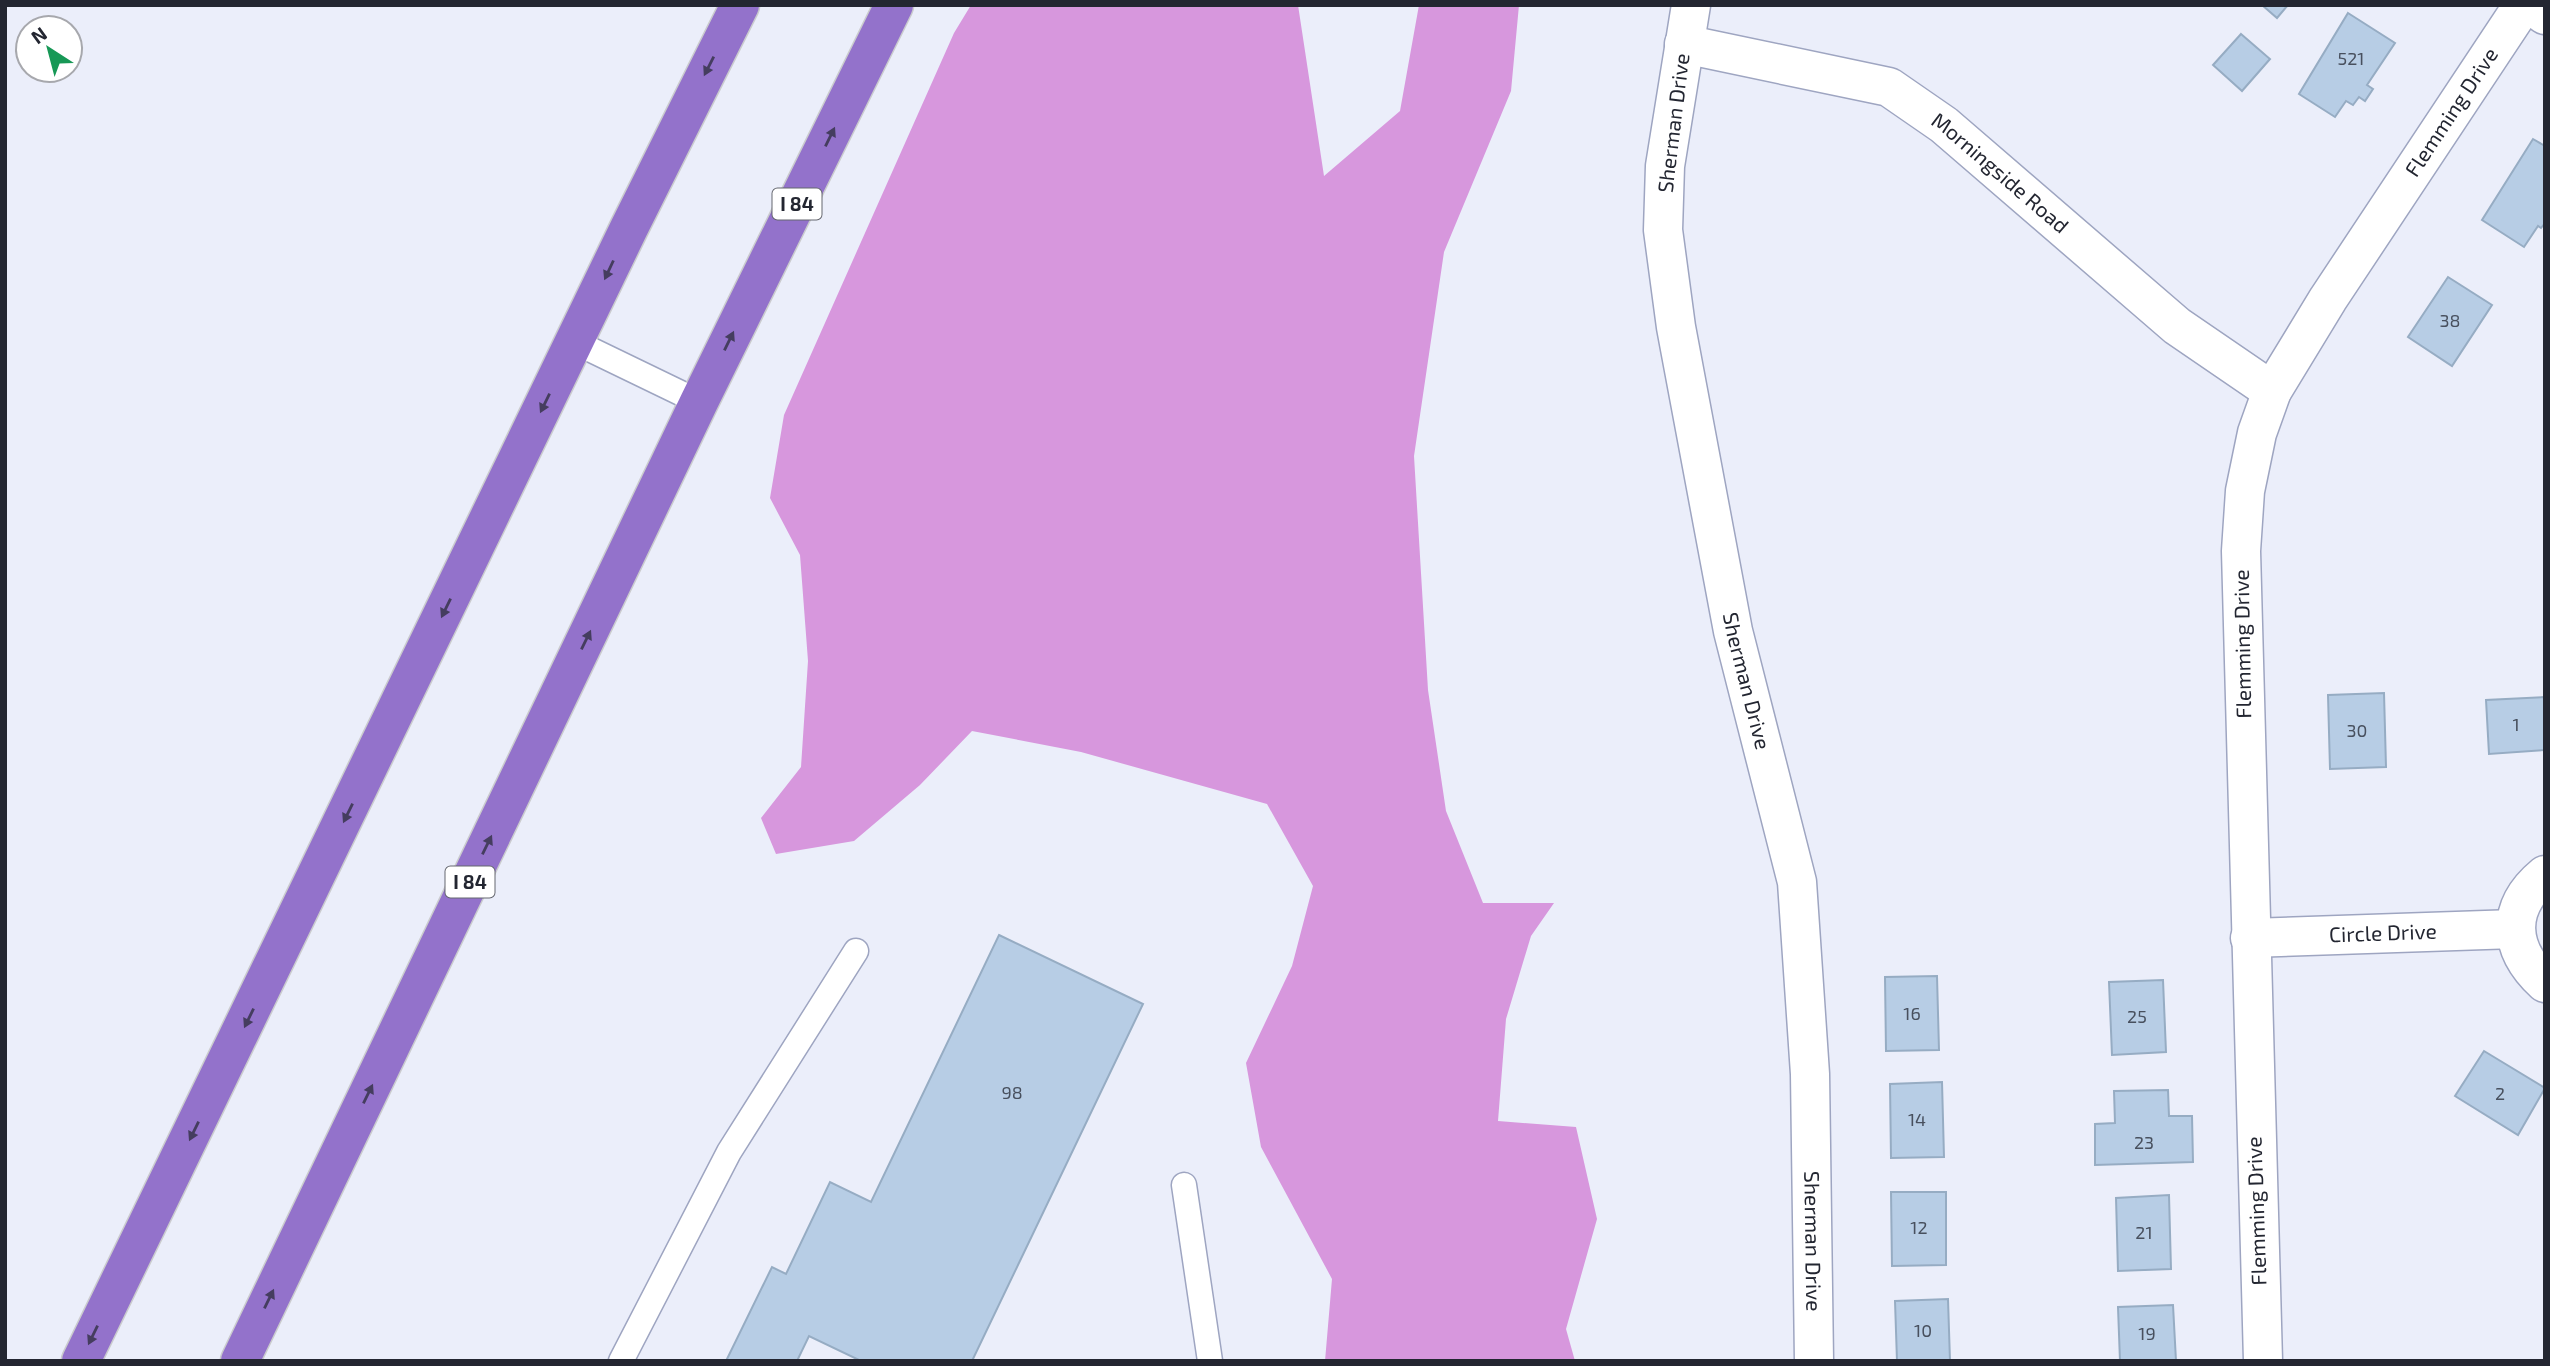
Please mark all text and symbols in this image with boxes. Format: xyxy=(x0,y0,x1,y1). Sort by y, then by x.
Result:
north arrow xyxy=(14,14,84,84)
text: N xyxy=(26,22,51,48)
street label: Flemming Drive xyxy=(2399,42,2502,181)
house number: 521 xyxy=(2338,47,2364,69)
street label: Sherman Drive xyxy=(1652,52,1693,194)
one-way arrow xyxy=(704,56,715,76)
street label: Morningside Road xyxy=(1927,106,2074,238)
one-way arrow xyxy=(824,127,835,147)
road number: I 84 xyxy=(772,188,822,220)
one-way arrow xyxy=(603,260,614,280)
house number: 38 xyxy=(2440,309,2460,331)
one-way arrow xyxy=(724,331,735,351)
one-way arrow xyxy=(540,393,551,414)
street label: Flemming Drive xyxy=(2228,569,2255,719)
one-way arrow xyxy=(441,598,452,618)
street label: Sherman Drive xyxy=(1719,610,1777,752)
one-way arrow xyxy=(580,630,591,650)
house number: 1 xyxy=(2512,713,2520,735)
house number: 30 xyxy=(2347,719,2367,741)
one-way arrow xyxy=(342,803,353,823)
one-way arrow xyxy=(482,835,493,855)
road number: I 84 xyxy=(446,866,494,898)
street label: Circle Drive xyxy=(2329,918,2437,946)
house number: 16 xyxy=(1903,1002,1921,1024)
house number: 25 xyxy=(2127,1005,2147,1027)
one-way arrow xyxy=(243,1008,254,1028)
house number: 98 xyxy=(1001,1081,1023,1103)
house number: 2 xyxy=(2495,1082,2505,1104)
one-way arrow xyxy=(362,1084,373,1104)
house number: 14 xyxy=(1908,1108,1926,1130)
one-way arrow xyxy=(188,1121,199,1141)
house number: 23 xyxy=(2134,1131,2154,1153)
street label: Flemming Drive xyxy=(2240,1136,2271,1286)
street label: Sherman Drive xyxy=(1800,1171,1827,1312)
house number: 12 xyxy=(1910,1216,1928,1238)
house number: 21 xyxy=(2135,1221,2153,1243)
one-way arrow xyxy=(264,1289,275,1309)
house number: 10 xyxy=(1914,1319,1932,1341)
house number: 19 xyxy=(2138,1322,2156,1344)
one-way arrow xyxy=(88,1325,99,1345)

